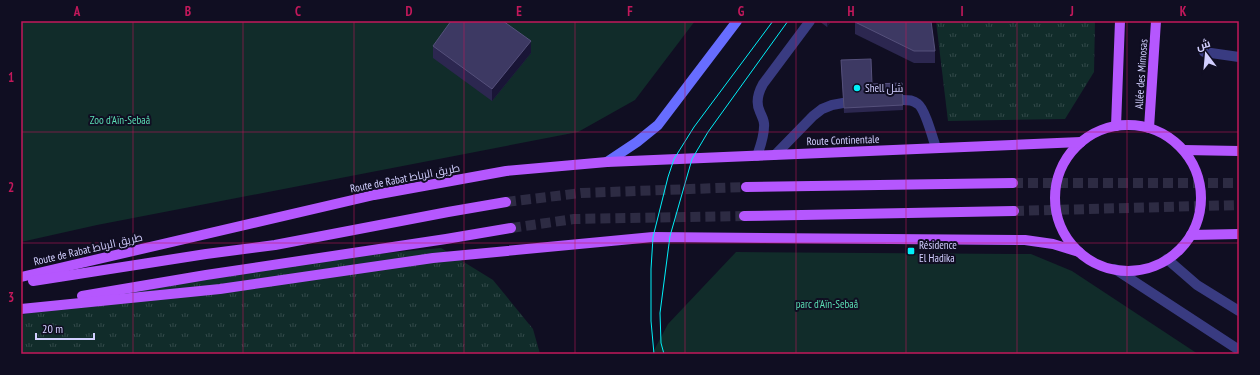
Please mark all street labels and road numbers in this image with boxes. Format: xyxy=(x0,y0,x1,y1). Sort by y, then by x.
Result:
street label: Allée des Mimosas xyxy=(1132,38,1150,109)
street label: Route Continentale xyxy=(806,132,880,148)
street label: Route de Rabat طريق الرباط xyxy=(349,161,461,195)
street label: Route de Rabat طريق الرباط xyxy=(32,230,144,268)

